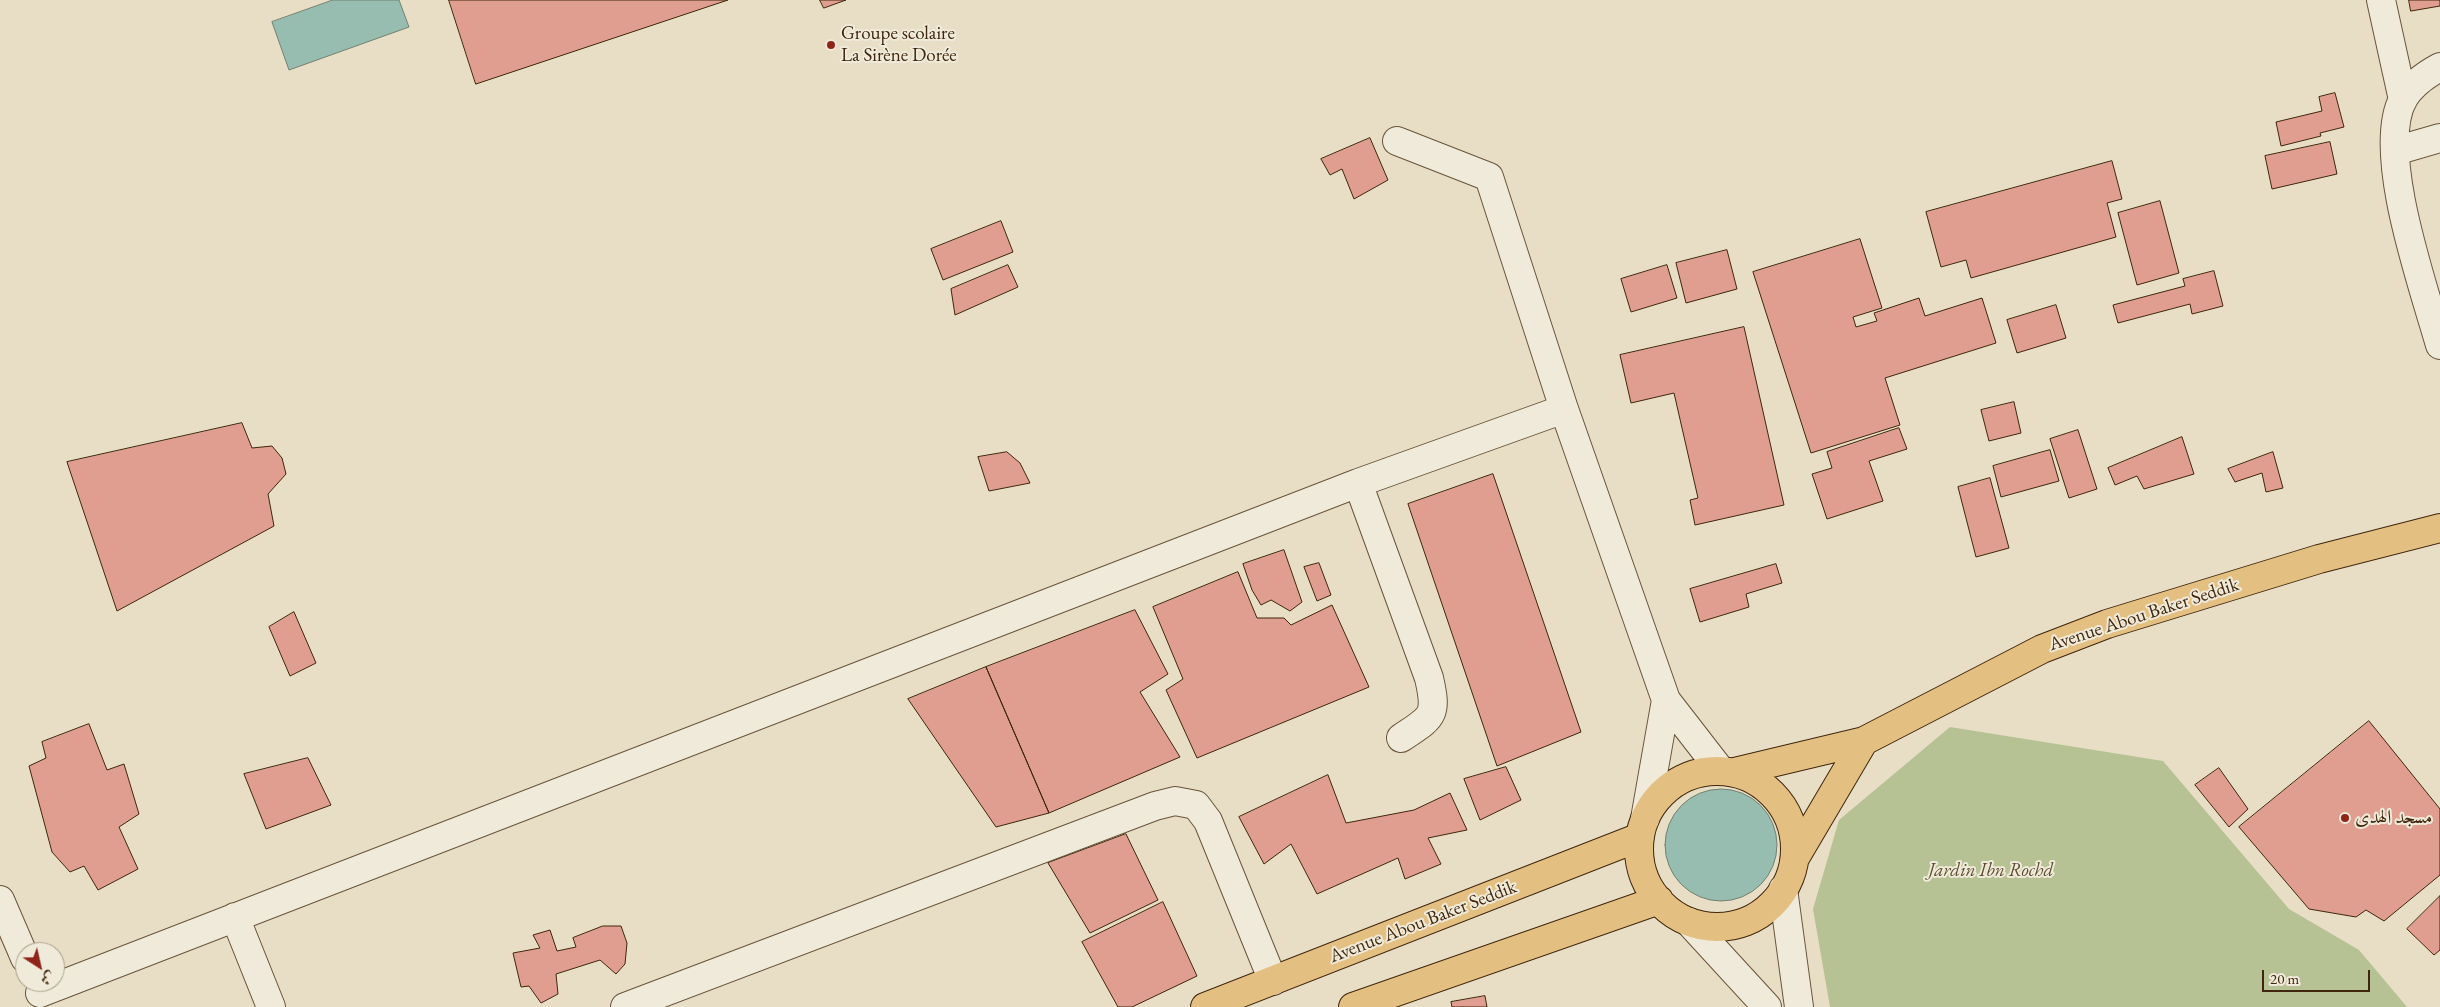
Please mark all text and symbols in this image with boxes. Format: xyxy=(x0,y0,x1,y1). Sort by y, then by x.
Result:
place label: Groupe scolaire La Sirène Dorée xyxy=(841,23,957,67)
marker: Groupe scolaire La Sirène Dorée xyxy=(825,39,837,51)
street label: Avenue Abou Baker Seddik xyxy=(2046,573,2242,657)
place label: مسجد الهدى xyxy=(2355,807,2433,829)
marker: مسجد الهدى xyxy=(2339,812,2351,824)
park label: Jardin Ibn Rochd xyxy=(1929,860,2053,882)
street label: Avenue Abou Baker Seddik xyxy=(1326,876,1520,968)
north arrow xyxy=(15,942,65,992)
scale bar xyxy=(2265,960,2372,992)
text: ش xyxy=(37,967,59,990)
text: 20 m xyxy=(2270,969,2299,988)

